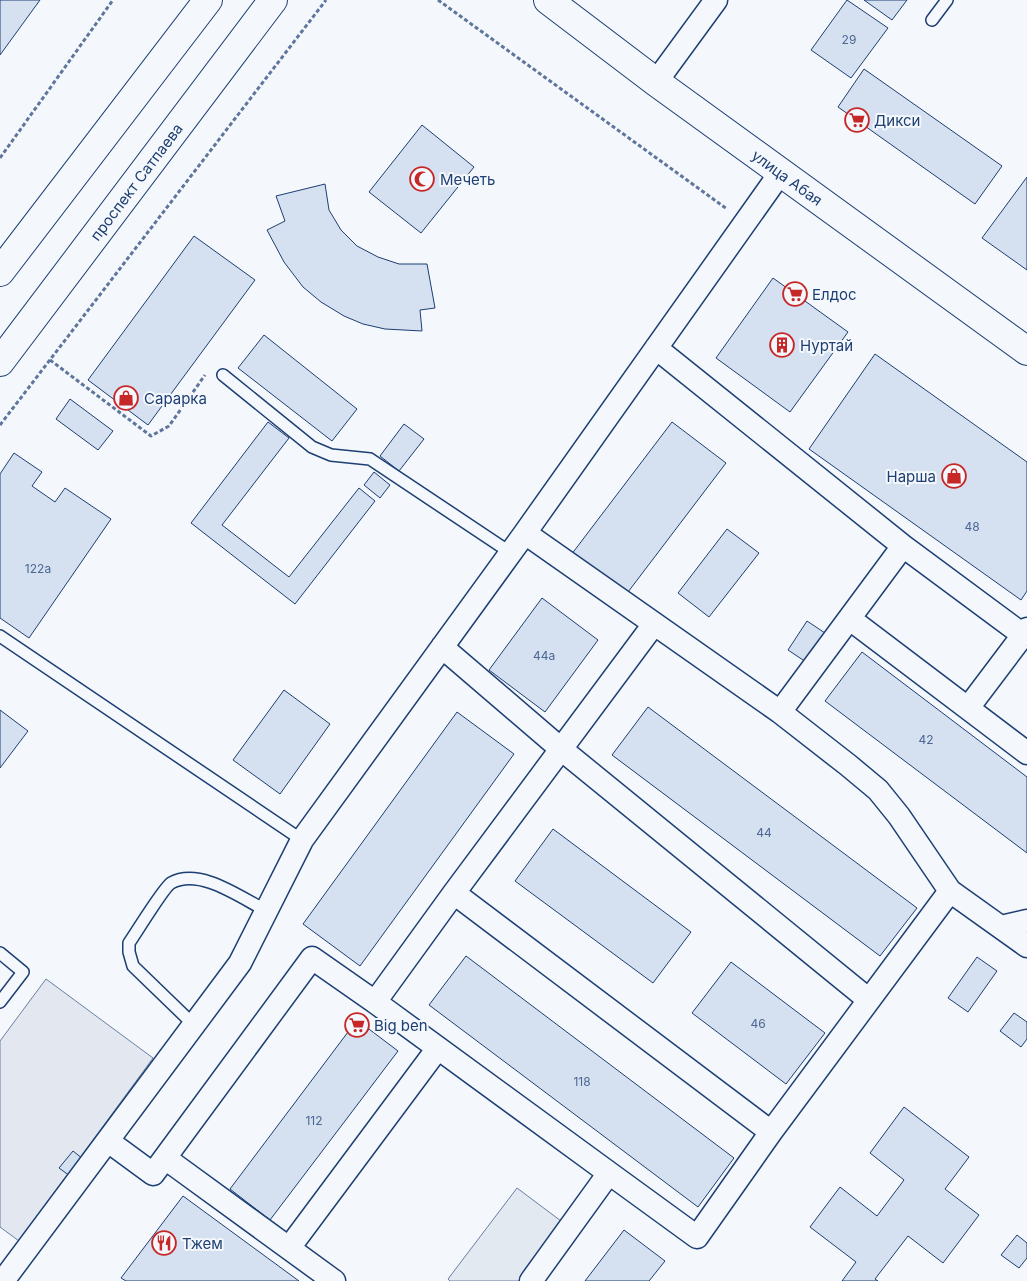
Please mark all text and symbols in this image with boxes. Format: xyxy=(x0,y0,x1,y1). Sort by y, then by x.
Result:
house number: 29 xyxy=(842,32,856,47)
supermarket icon: Дикси xyxy=(844,107,870,133)
place label: Дикси xyxy=(874,111,920,130)
street label: проспект Сатпаева xyxy=(86,119,186,244)
street label: улица Абая xyxy=(748,145,827,209)
mosque icon: Мечеть xyxy=(409,166,435,192)
place label: Мечеть xyxy=(440,170,495,189)
supermarket icon: Елдос xyxy=(782,281,808,307)
place label: Елдос xyxy=(812,285,857,304)
building icon: Нуртай xyxy=(769,332,795,358)
place label: Нуртай xyxy=(800,336,853,355)
shop icon: Сарарка xyxy=(113,385,139,411)
place label: Сарарка xyxy=(144,389,207,408)
shop icon: Нарша xyxy=(941,463,967,489)
place label: Нарша xyxy=(886,467,936,486)
house number: 48 xyxy=(964,519,980,534)
house number: 122а xyxy=(25,561,51,576)
house number: 44а xyxy=(533,648,555,663)
house number: 42 xyxy=(918,732,934,747)
house number: 44 xyxy=(756,825,772,840)
supermarket icon: Big ben xyxy=(344,1012,370,1038)
place label: Big ben xyxy=(374,1016,428,1035)
house number: 46 xyxy=(750,1016,766,1031)
house number: 118 xyxy=(573,1074,591,1089)
house number: 112 xyxy=(305,1113,323,1128)
restaurant icon: Тжем xyxy=(151,1230,177,1256)
place label: Тжем xyxy=(182,1234,223,1253)

